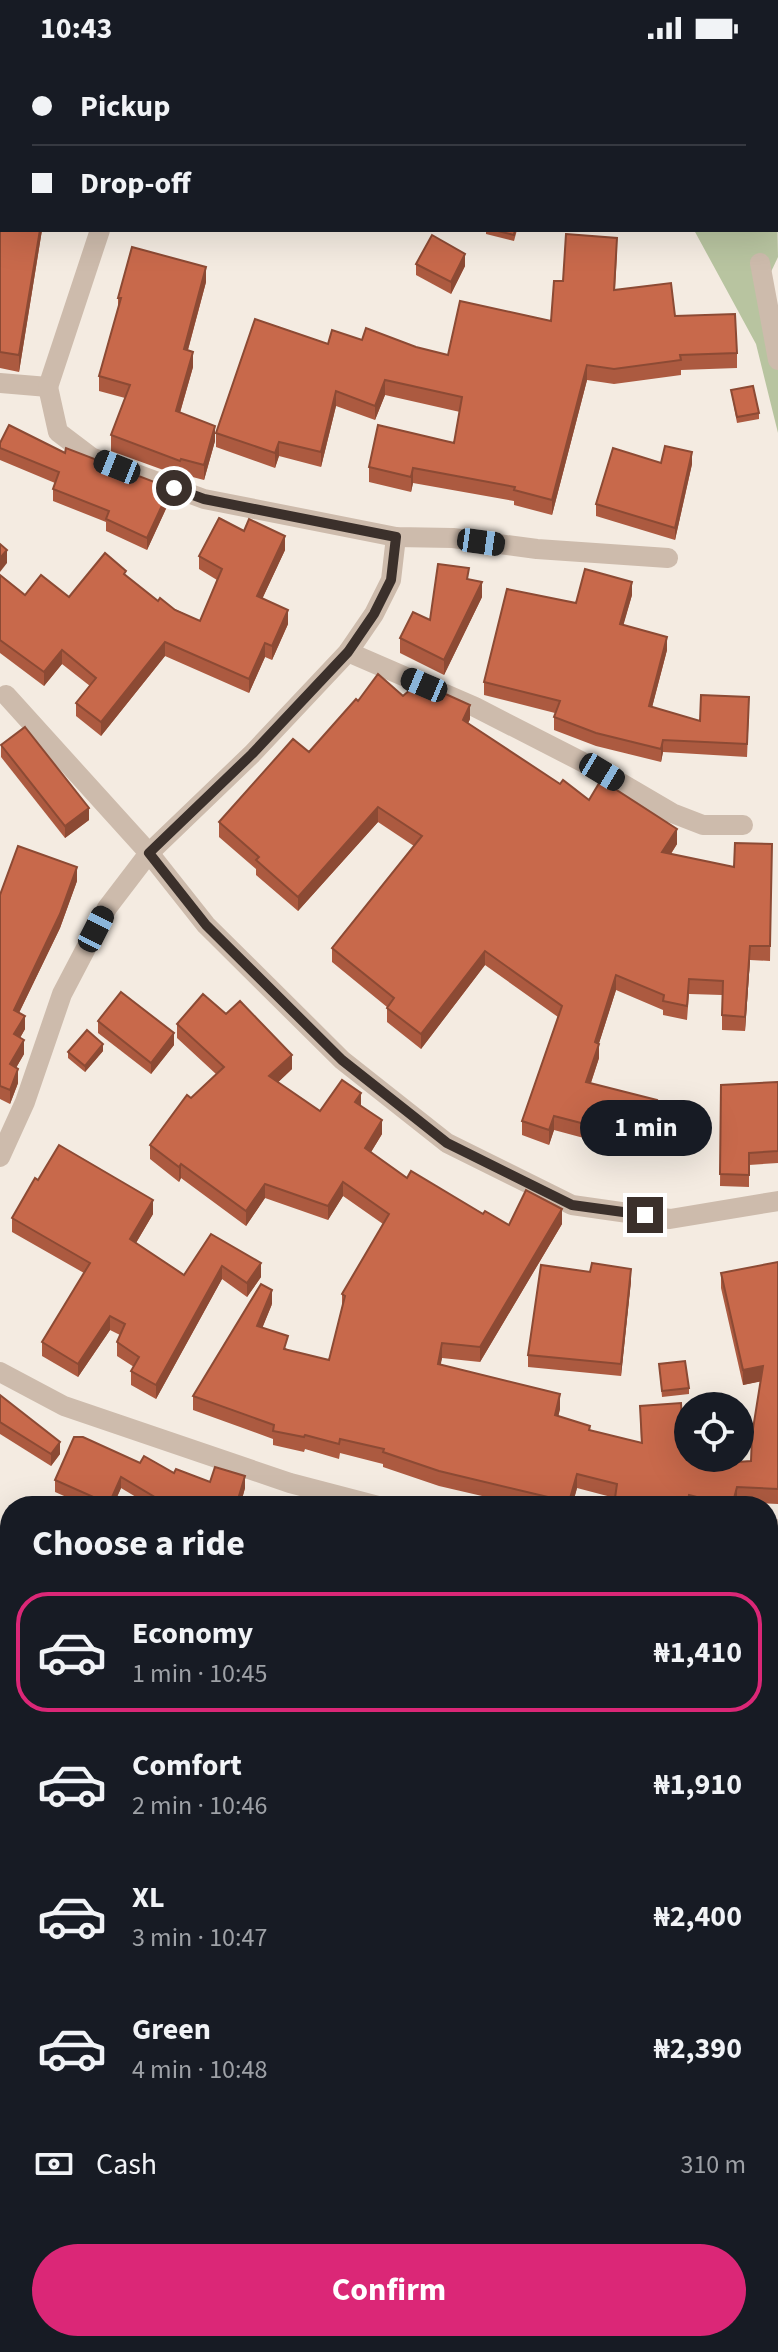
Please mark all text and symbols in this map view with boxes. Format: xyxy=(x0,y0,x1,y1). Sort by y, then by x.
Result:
text: 10:43 xyxy=(40,7,112,50)
text: Pickup xyxy=(80,85,170,128)
text: Drop-off xyxy=(80,162,191,205)
car xyxy=(90,447,144,487)
route start xyxy=(156,470,192,506)
car xyxy=(456,527,506,557)
car xyxy=(397,665,451,705)
car xyxy=(575,749,629,795)
car xyxy=(74,902,118,956)
callout: 1 min xyxy=(579,1099,711,1155)
text: 1 min xyxy=(614,1109,678,1146)
route end xyxy=(627,1197,663,1233)
map controls xyxy=(674,1392,754,1472)
button: locate xyxy=(674,1392,754,1472)
text: Choose a ride xyxy=(32,1518,245,1569)
text: Economy xyxy=(132,1612,253,1655)
icon: car xyxy=(36,1616,108,1688)
text: ₦1,410 xyxy=(654,1631,742,1674)
text: 1 min · 10:45 xyxy=(132,1655,267,1692)
text: Comfort xyxy=(132,1744,242,1787)
icon: car xyxy=(36,1748,108,1820)
text: ₦1,910 xyxy=(654,1763,742,1806)
text: 2 min · 10:46 xyxy=(132,1787,267,1824)
text: XL xyxy=(132,1876,165,1919)
icon: car xyxy=(36,1880,108,1952)
text: ₦2,400 xyxy=(654,1895,742,1938)
text: 3 min · 10:47 xyxy=(132,1919,267,1956)
text: Green xyxy=(132,2008,211,2051)
icon: car xyxy=(36,2012,108,2084)
text: ₦2,390 xyxy=(654,2027,742,2070)
text: 4 min · 10:48 xyxy=(132,2051,267,2088)
icon: cash xyxy=(32,2142,76,2186)
text: Cash xyxy=(96,2143,157,2186)
text: 310 m xyxy=(680,2146,746,2183)
button: Confirm xyxy=(32,2244,746,2336)

